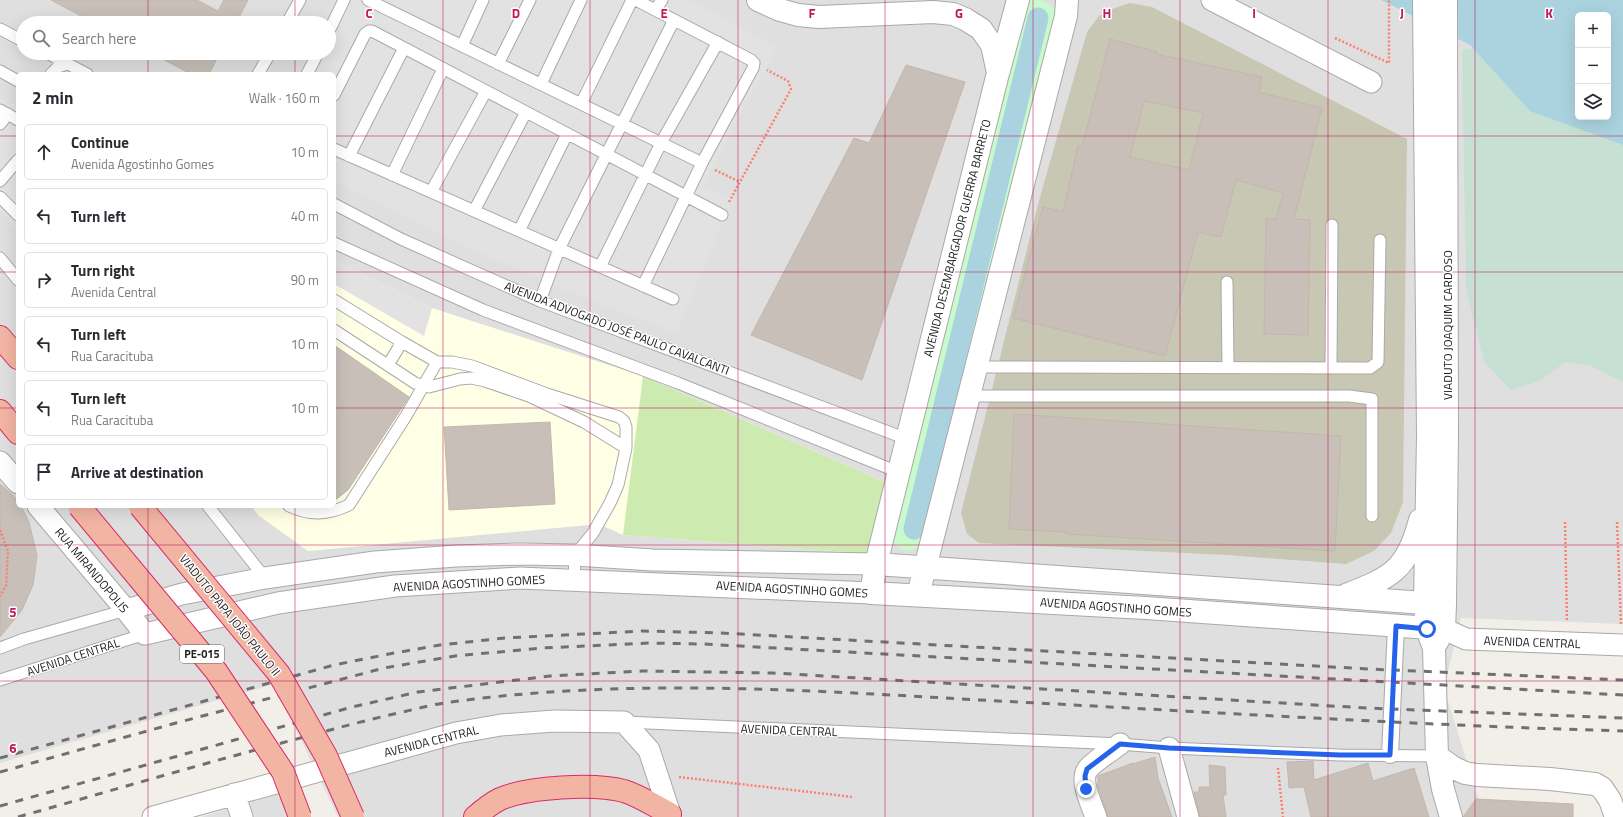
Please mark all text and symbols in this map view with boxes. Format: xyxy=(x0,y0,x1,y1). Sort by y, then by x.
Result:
text: C xyxy=(365,3,373,23)
text: D xyxy=(512,3,520,23)
text: E xyxy=(660,3,668,23)
text: F xyxy=(809,3,816,23)
text: G xyxy=(955,3,963,23)
text: H xyxy=(1103,3,1111,23)
text: I xyxy=(1252,3,1256,23)
text: J xyxy=(1400,3,1404,23)
text: K xyxy=(1545,3,1553,23)
map controls xyxy=(1575,12,1611,120)
button: + xyxy=(1575,12,1611,48)
search box xyxy=(16,16,336,60)
icon: search xyxy=(30,27,52,49)
text: Search here xyxy=(62,27,136,50)
button: − xyxy=(1575,48,1611,84)
button: layers xyxy=(1575,84,1611,120)
text: 2 min xyxy=(32,85,73,111)
text: Walk · 160 m xyxy=(249,88,320,108)
street label: AVENIDA DESEMBARGADOR GUERRA BARRETO xyxy=(918,117,996,359)
text: Continue xyxy=(71,131,129,154)
icon: ahead xyxy=(33,141,55,163)
text: 10 m xyxy=(291,142,319,162)
text: Avenida Agostinho Gomes xyxy=(71,154,214,174)
icon: left xyxy=(33,205,55,227)
text: Turn left xyxy=(71,205,126,228)
text: 40 m xyxy=(291,206,319,226)
street label: VIADUTO JOAQUIM CARDOSO xyxy=(1438,250,1457,400)
text: Turn right xyxy=(71,259,135,282)
icon: right xyxy=(33,269,55,291)
text: 90 m xyxy=(291,270,319,290)
street label: AVENIDA ADVOGADO JOSÉ PAULO CAVALCANTI xyxy=(502,276,732,380)
text: Avenida Central xyxy=(71,282,156,302)
text: Turn left xyxy=(71,323,126,346)
icon: left xyxy=(33,333,55,355)
text: 10 m xyxy=(291,334,319,354)
text: Rua Caracituba xyxy=(71,346,153,366)
text: Turn left xyxy=(71,387,126,410)
icon: left xyxy=(33,397,55,419)
text: 10 m xyxy=(291,398,319,418)
text: Rua Caracituba xyxy=(71,410,153,430)
icon: arrive xyxy=(33,461,55,483)
text: Arrive at destination xyxy=(71,461,204,484)
street label: RUA MIRANDOPOLIS xyxy=(51,523,133,617)
street label: VIADUTO PAPA JOÃO PAULO II xyxy=(175,550,285,680)
street label: AVENIDA AGOSTINHO GOMES xyxy=(392,570,546,596)
street label: AVENIDA AGOSTINHO GOMES xyxy=(715,576,869,602)
street label: AVENIDA AGOSTINHO GOMES xyxy=(1039,592,1193,622)
text: 5 xyxy=(9,602,17,622)
route start xyxy=(1418,620,1436,638)
street label: AVENIDA CENTRAL xyxy=(1483,631,1581,653)
street label: AVENIDA CENTRAL xyxy=(24,633,122,681)
road number: PE-015 xyxy=(180,645,224,663)
street label: AVENIDA CENTRAL xyxy=(740,719,838,741)
street label: AVENIDA CENTRAL xyxy=(382,720,480,762)
text: 6 xyxy=(9,738,17,758)
route end xyxy=(1077,780,1095,798)

